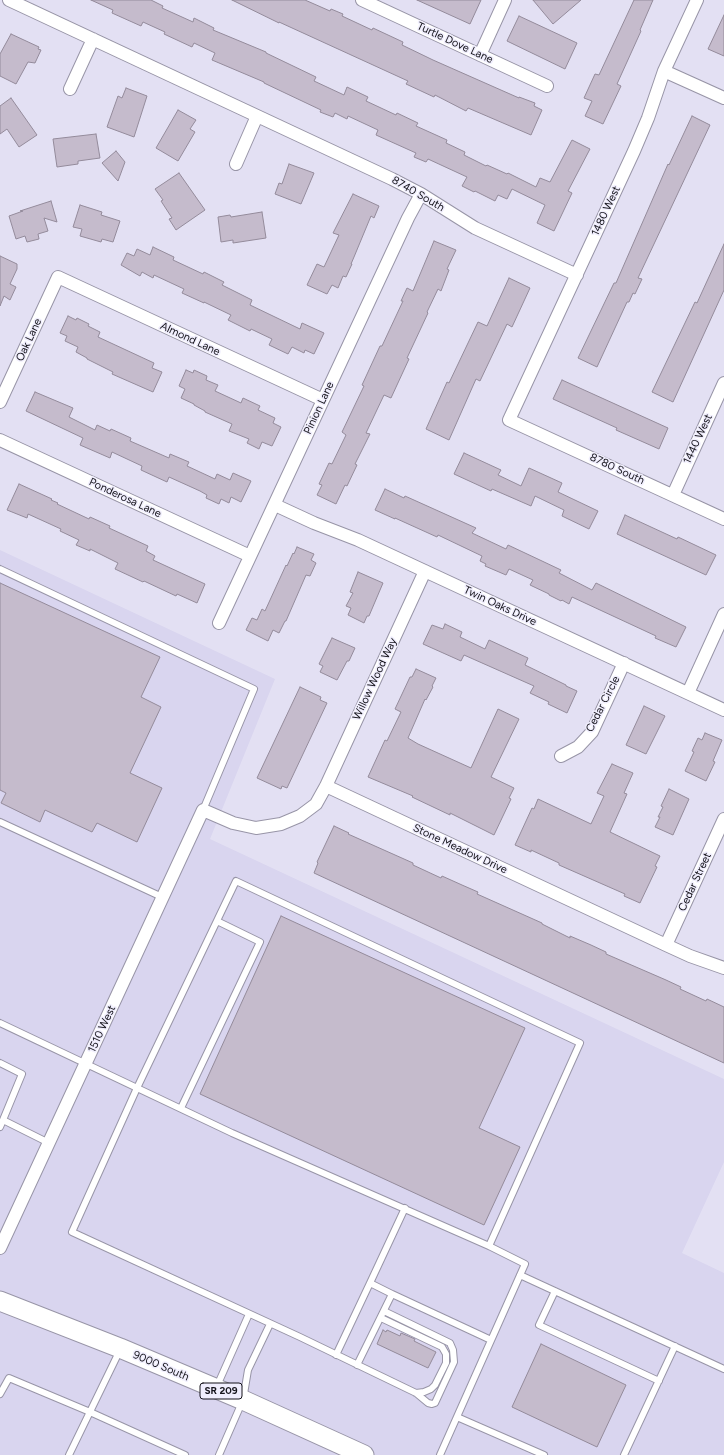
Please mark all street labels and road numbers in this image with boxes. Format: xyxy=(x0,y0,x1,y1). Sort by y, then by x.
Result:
street label: Turtle Dove Lane xyxy=(415,20,495,66)
street label: 8740 South xyxy=(389,174,447,214)
street label: 1480 West xyxy=(589,184,623,238)
street label: Oak Lane xyxy=(13,317,45,363)
street label: Almond Lane xyxy=(158,319,222,359)
street label: Pinion Lane xyxy=(301,380,337,436)
street label: 1440 West xyxy=(681,412,715,466)
street label: 8780 South xyxy=(588,451,646,487)
street label: Ponderosa Lane xyxy=(87,475,163,521)
street label: Twin Oaks Drive xyxy=(462,583,538,629)
street label: Willow Wood Way xyxy=(350,636,400,722)
street label: Cedar Circle xyxy=(583,674,623,734)
street label: Stone Meadow Drive xyxy=(411,821,509,877)
street label: Cedar Street xyxy=(676,851,714,913)
street label: 1510 West xyxy=(85,1003,119,1055)
street label: 9000 South xyxy=(131,1348,191,1384)
road number: SR 209 xyxy=(200,1383,242,1399)

